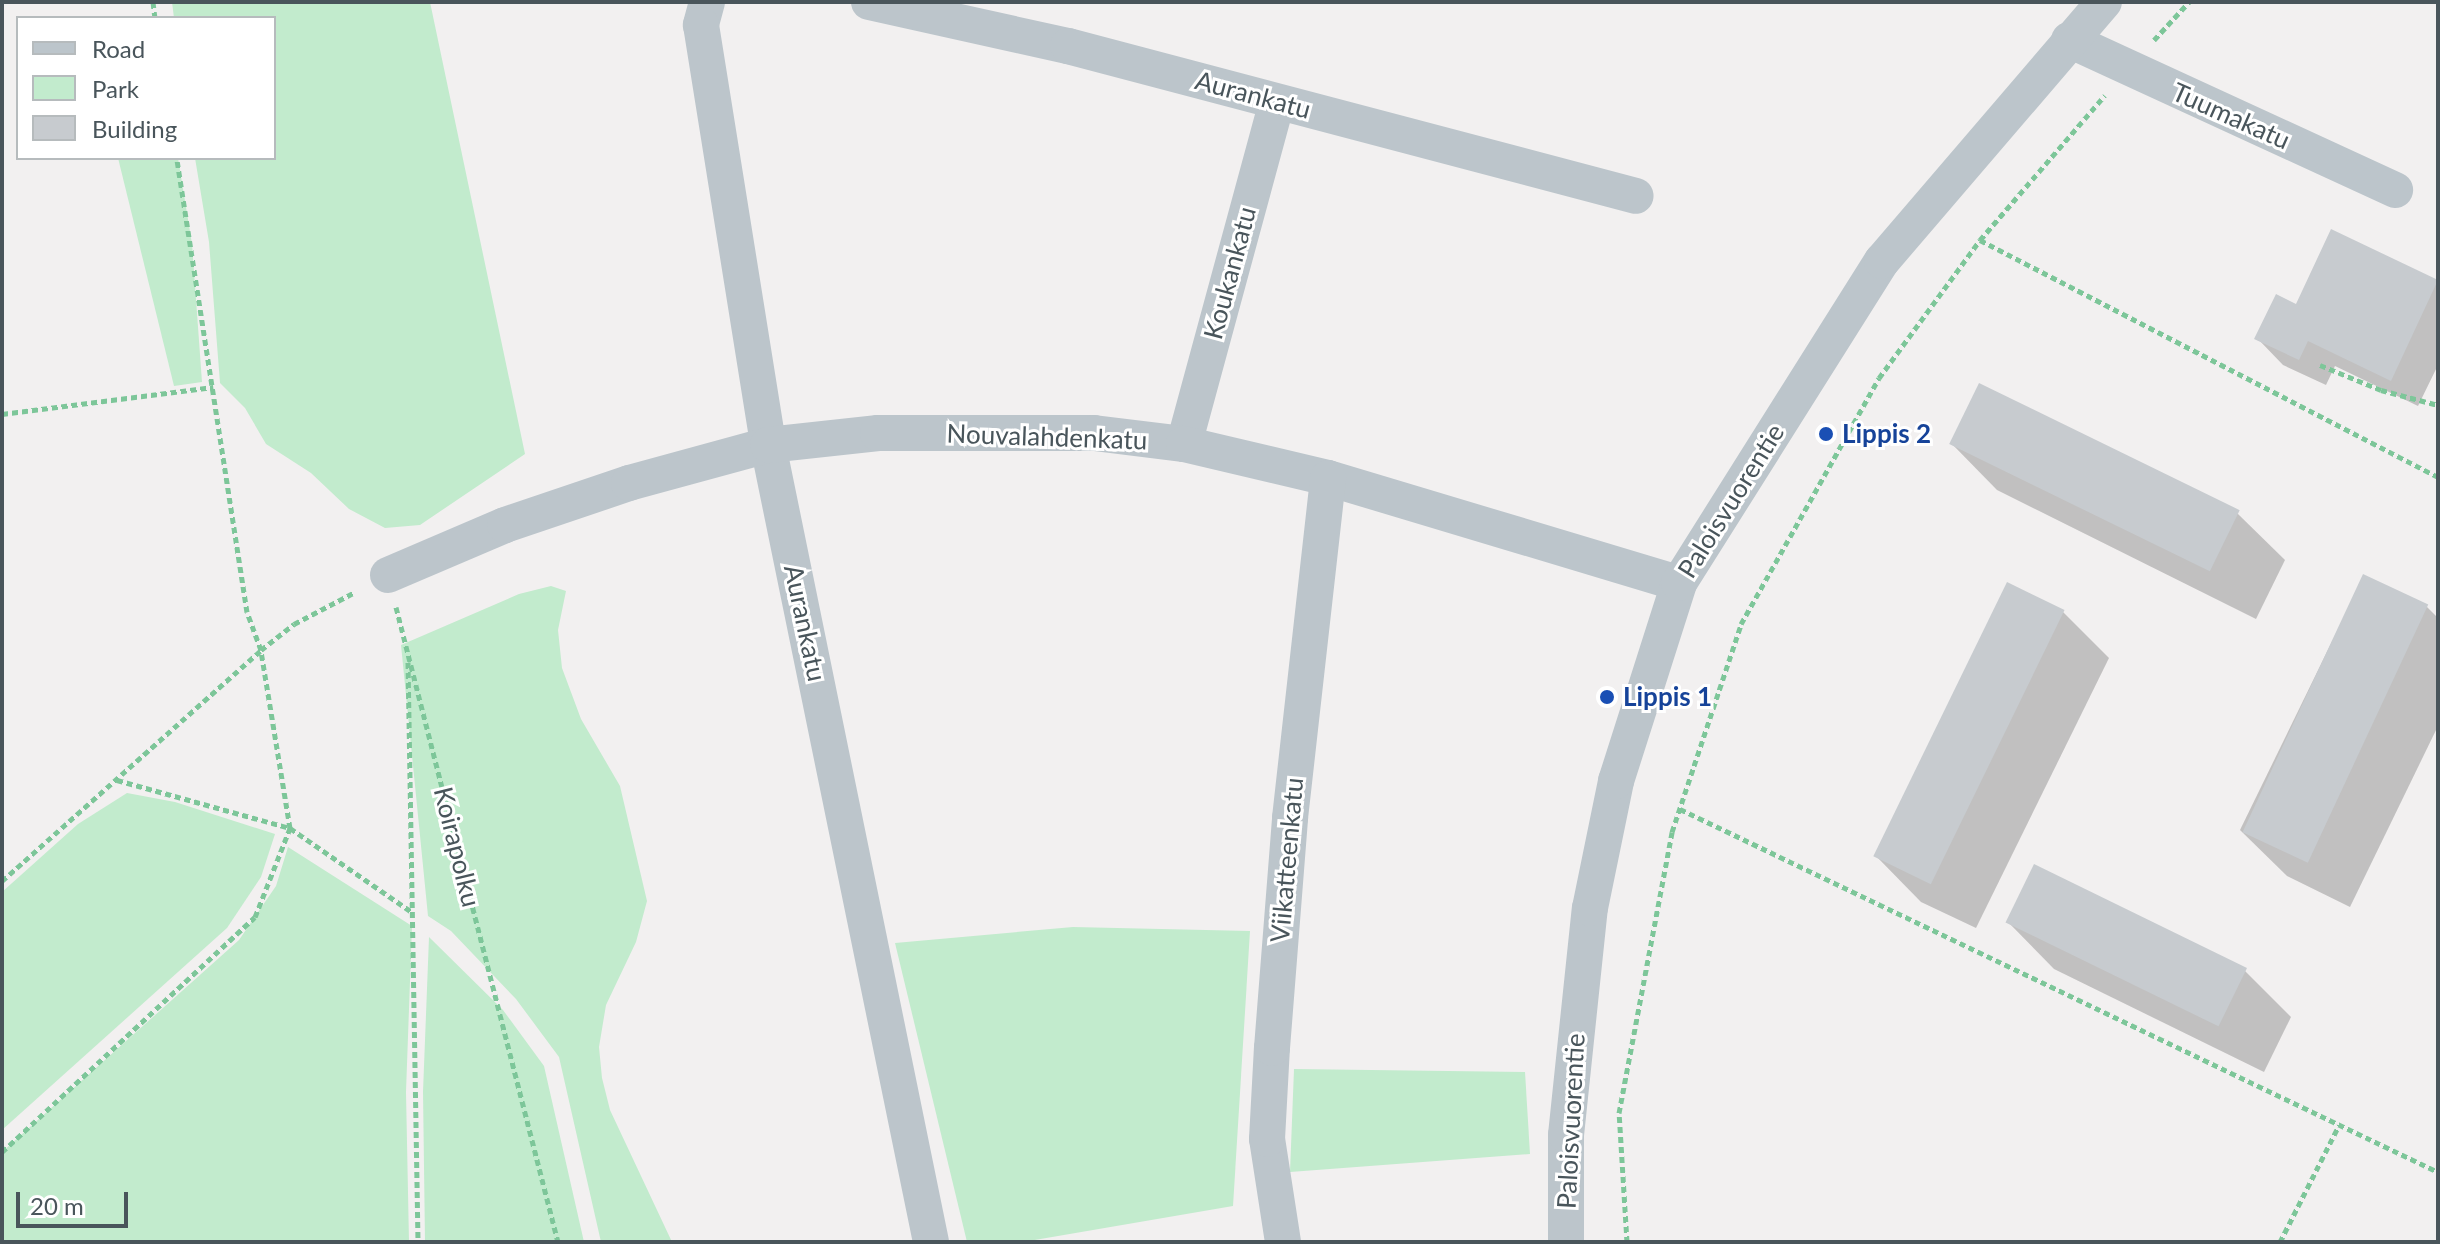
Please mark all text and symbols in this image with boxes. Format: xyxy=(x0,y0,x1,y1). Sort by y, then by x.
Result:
legend xyxy=(16,16,276,160)
text: Road xyxy=(92,34,145,63)
street label: Aurankatu xyxy=(1192,65,1314,125)
text: Park xyxy=(92,74,139,103)
street label: Tuumakatu xyxy=(2167,76,2295,156)
text: Building xyxy=(92,114,177,143)
street label: Koukankatu xyxy=(1197,203,1263,343)
street label: Nouvalahdenkatu xyxy=(946,418,1148,456)
street label: Paloisvuorentie xyxy=(1671,418,1791,584)
place label: Lippis 2 xyxy=(1842,418,1931,450)
marker: Lippis 2 xyxy=(1817,425,1835,443)
street label: Aurankatu xyxy=(777,562,833,684)
place label: Lippis 1 xyxy=(1623,681,1712,713)
marker: Lippis 1 xyxy=(1598,688,1616,706)
street label: Viikatteenkatu xyxy=(1264,776,1310,944)
street label: Koirapolku xyxy=(427,784,487,910)
street label: Paloisvuorentie xyxy=(1551,1032,1591,1210)
scale bar xyxy=(20,1176,132,1226)
text: 20 m xyxy=(30,1191,84,1220)

